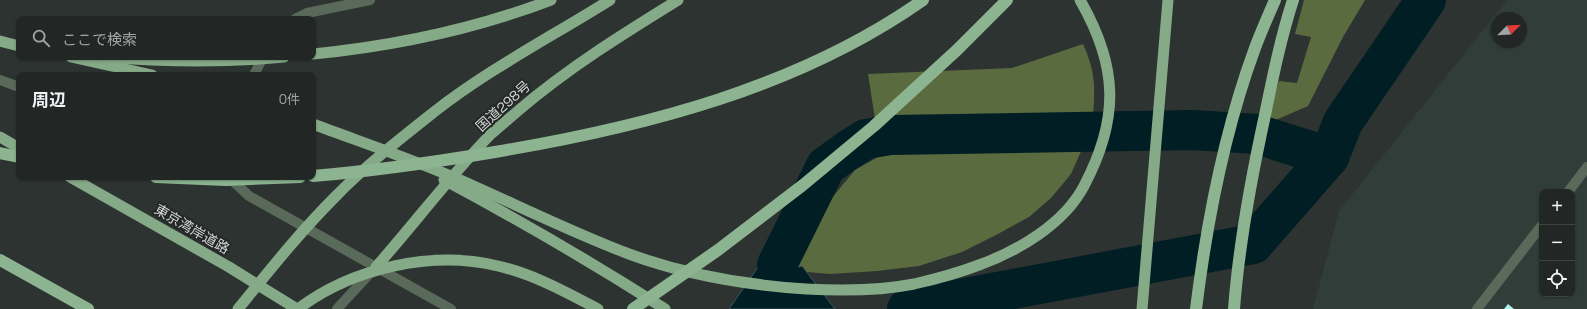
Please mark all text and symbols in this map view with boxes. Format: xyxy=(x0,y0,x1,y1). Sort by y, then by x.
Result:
north arrow xyxy=(1491,12,1527,48)
search box xyxy=(16,16,316,60)
icon: search xyxy=(30,27,52,49)
text: ここで検索 xyxy=(62,30,137,49)
street label: 国道298号 xyxy=(472,77,534,135)
text: 周辺 xyxy=(32,89,66,111)
text: 0件 xyxy=(279,91,300,108)
map controls xyxy=(1539,189,1575,297)
button: + xyxy=(1539,189,1575,225)
street label: 東京湾岸道路 xyxy=(151,200,233,258)
button: − xyxy=(1539,225,1575,261)
button: locate xyxy=(1539,261,1575,297)

